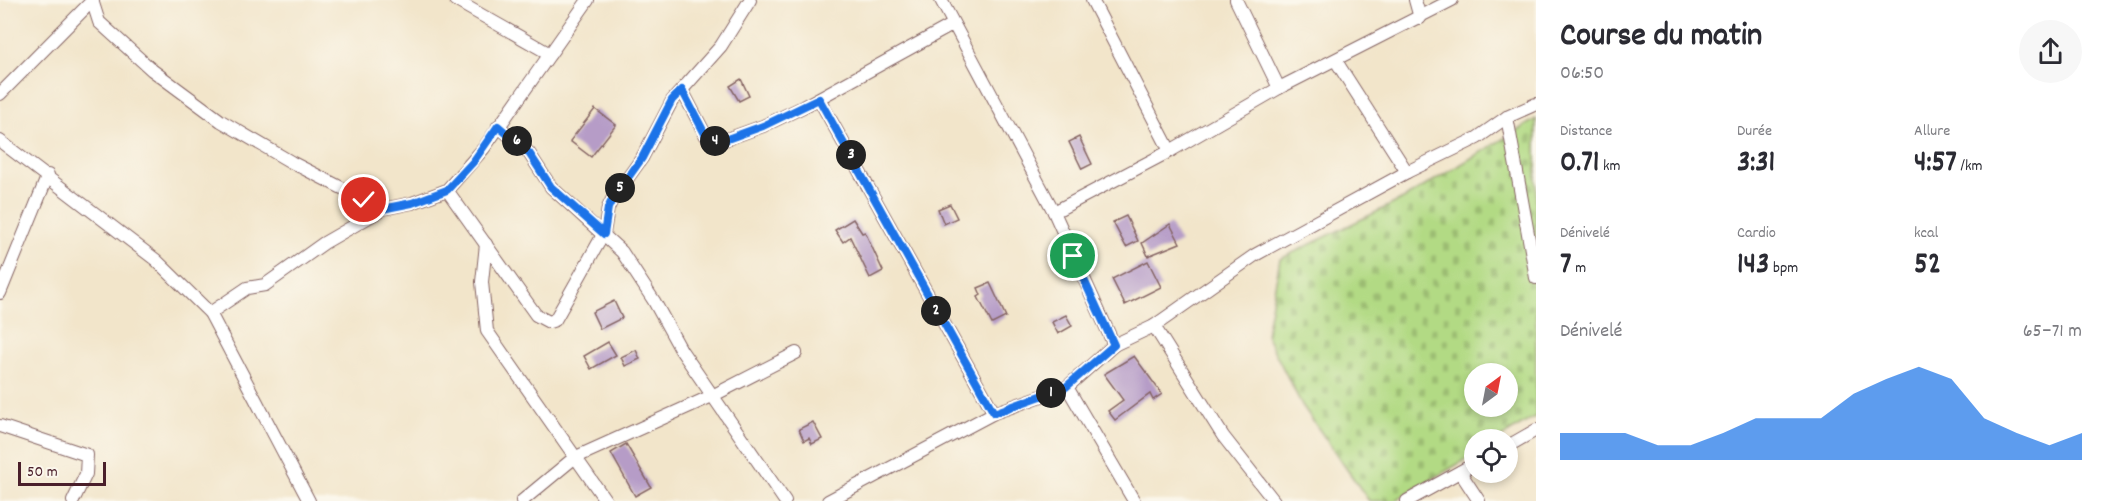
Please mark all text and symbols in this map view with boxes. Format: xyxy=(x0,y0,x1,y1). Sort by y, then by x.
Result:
text: Course du matin xyxy=(1560,14,1762,61)
button: share xyxy=(2019,20,2082,83)
text: 06:50 xyxy=(1560,60,1604,88)
text: Distance xyxy=(1560,120,1612,143)
text: Durée xyxy=(1737,120,1772,143)
text: Allure xyxy=(1914,120,1950,143)
pin: 6 xyxy=(502,126,532,156)
pin: 4 xyxy=(700,126,730,156)
text: 6 xyxy=(513,129,521,152)
text: 4 xyxy=(712,129,718,152)
pin: 3 xyxy=(836,140,866,170)
text: 3 xyxy=(847,143,855,166)
text: 0.71 xyxy=(1560,143,1599,186)
text: 3:31 xyxy=(1737,143,1775,186)
text: 4:57 xyxy=(1914,143,1957,186)
text: km xyxy=(1599,155,1621,178)
text: /km xyxy=(1957,155,1983,178)
pin: 5 xyxy=(605,173,635,203)
pin xyxy=(338,174,389,225)
text: 5 xyxy=(616,176,624,199)
icon: check xyxy=(347,183,380,216)
text: Dénivelé xyxy=(1560,222,1610,245)
text: Cardio xyxy=(1737,222,1776,245)
text: kcal xyxy=(1914,222,1938,245)
pin xyxy=(1047,230,1098,281)
icon: arrive xyxy=(1056,239,1089,272)
text: 7 xyxy=(1560,245,1572,288)
text: 143 xyxy=(1737,245,1769,288)
text: 52 xyxy=(1914,245,1941,288)
text: m xyxy=(1572,257,1586,280)
text: bpm xyxy=(1769,257,1798,280)
pin: 2 xyxy=(921,296,951,326)
text: 2 xyxy=(933,299,940,322)
text: Dénivelé xyxy=(1560,318,1622,346)
text: 65–71 m xyxy=(2023,318,2082,346)
north arrow xyxy=(1464,363,1518,417)
map controls xyxy=(1464,363,1518,483)
pin: 1 xyxy=(1036,378,1066,408)
text: 1 xyxy=(1049,381,1053,404)
button: locate xyxy=(1464,429,1518,483)
scale bar xyxy=(18,459,106,486)
text: 50 m xyxy=(27,461,58,484)

